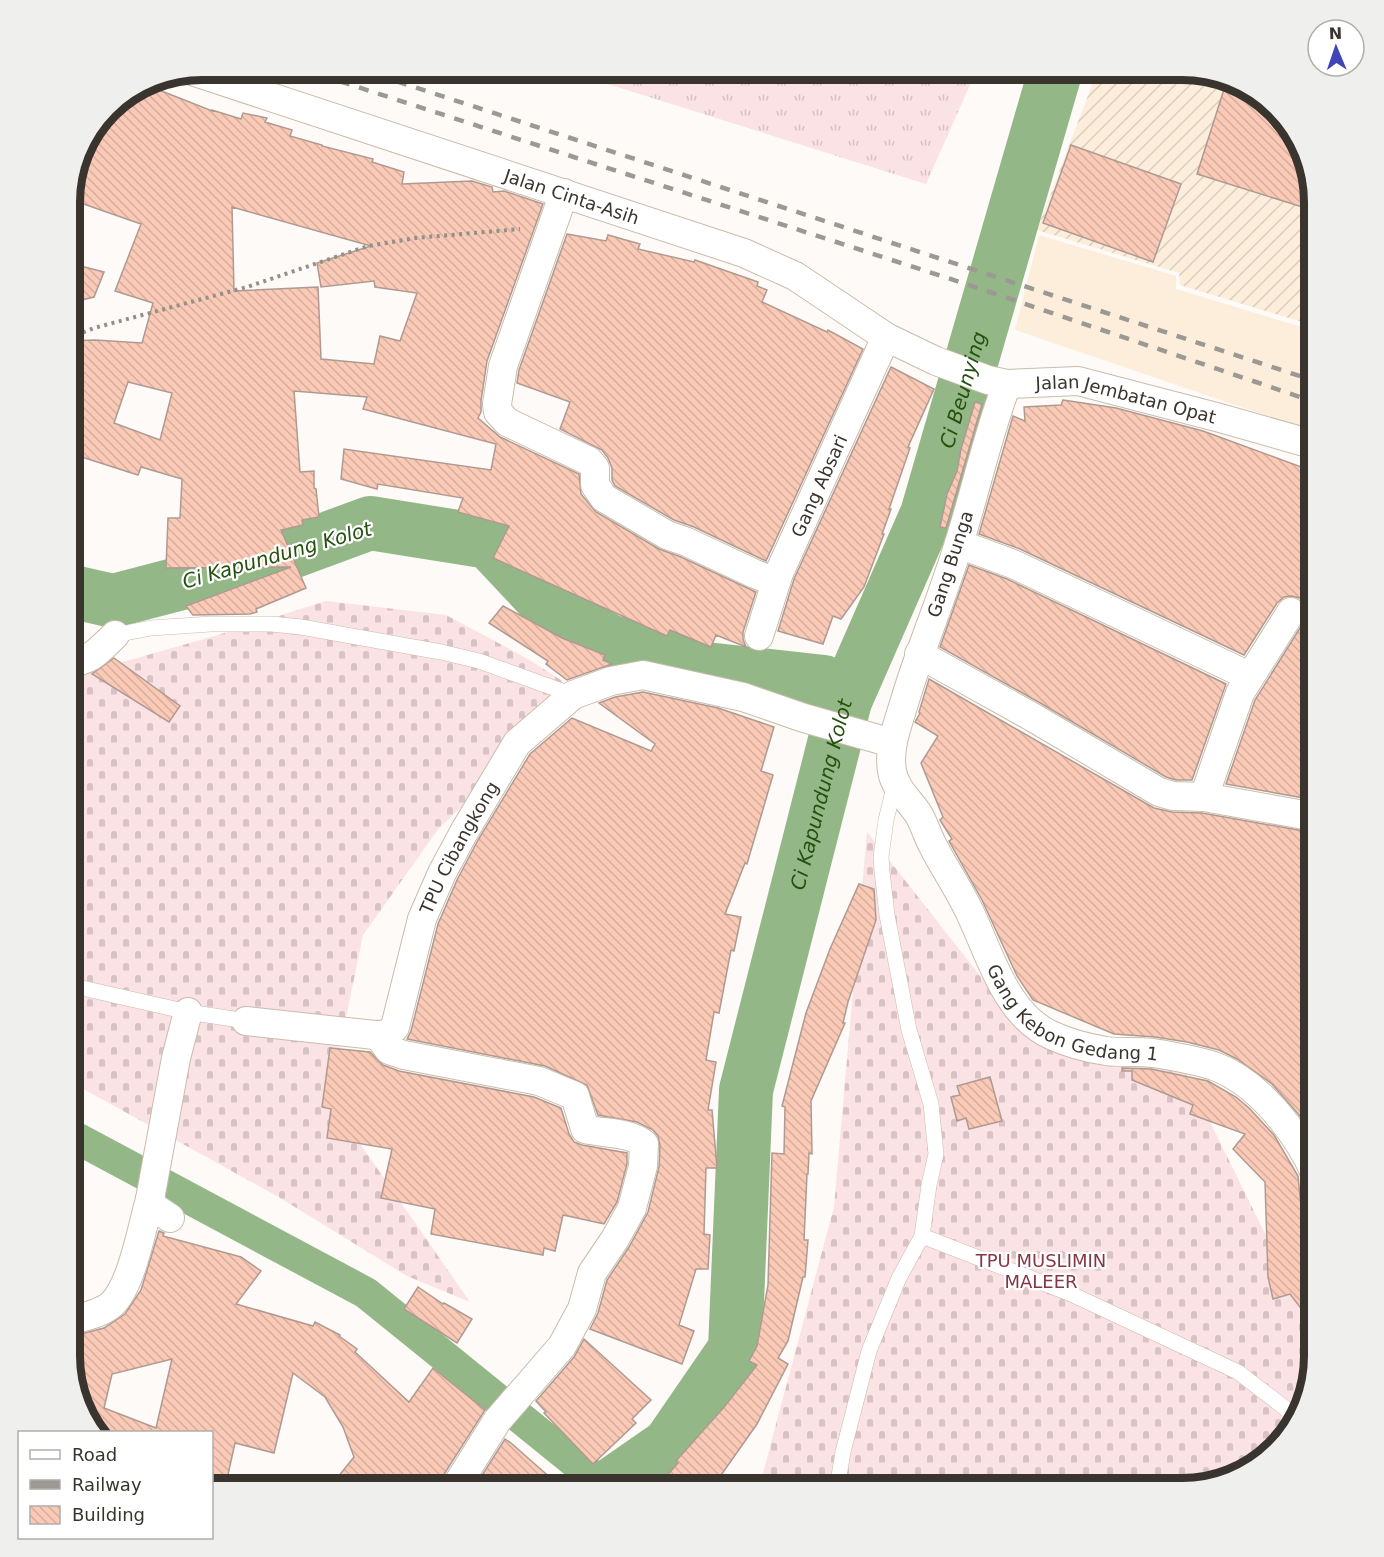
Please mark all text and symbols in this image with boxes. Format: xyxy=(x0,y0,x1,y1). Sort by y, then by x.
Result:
north arrow xyxy=(1306,18,1366,78)
text: N xyxy=(1328,24,1343,43)
street label: Jalan Cinta-Asih xyxy=(501,164,642,228)
water label: Ci Beunying xyxy=(935,329,991,451)
street label: Jalan Jembatan Opat xyxy=(1034,370,1218,427)
street label: Gang Absari xyxy=(786,431,851,540)
street label: Gang Bunga xyxy=(923,508,977,620)
water label: Ci Kapundung Kolot xyxy=(180,516,376,594)
water label: Ci Kapundung Kolot xyxy=(785,696,857,893)
street label: TPU Cibangkong xyxy=(415,777,502,918)
street label: Gang Kebon Gedang 1 xyxy=(983,961,1159,1064)
park label: TPU MUSLIMIN MALEER xyxy=(975,1250,1106,1292)
legend xyxy=(18,1431,213,1539)
text: Road xyxy=(72,1444,117,1465)
text: Railway xyxy=(72,1474,142,1495)
text: Building xyxy=(72,1504,145,1525)

